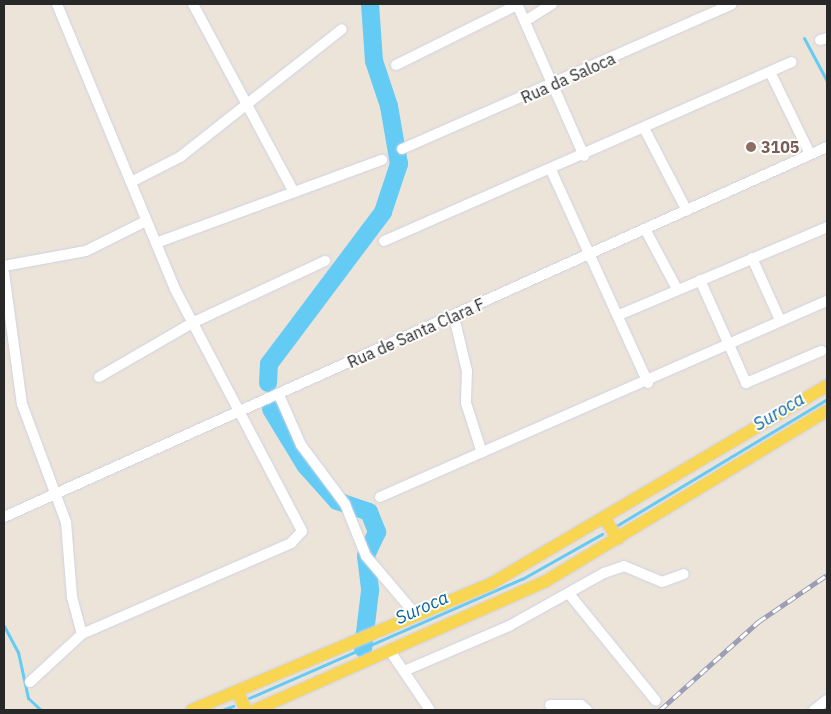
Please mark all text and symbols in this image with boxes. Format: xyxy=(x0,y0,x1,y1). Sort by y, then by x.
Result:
street label: Rua da Saloca xyxy=(518,49,618,107)
place label: 3105 xyxy=(761,137,799,157)
marker: 3105 xyxy=(745,141,757,153)
street label: Rua de Santa Clara F xyxy=(344,294,488,372)
water label: Suroca xyxy=(749,388,809,436)
water label: Suroca xyxy=(392,587,452,629)

